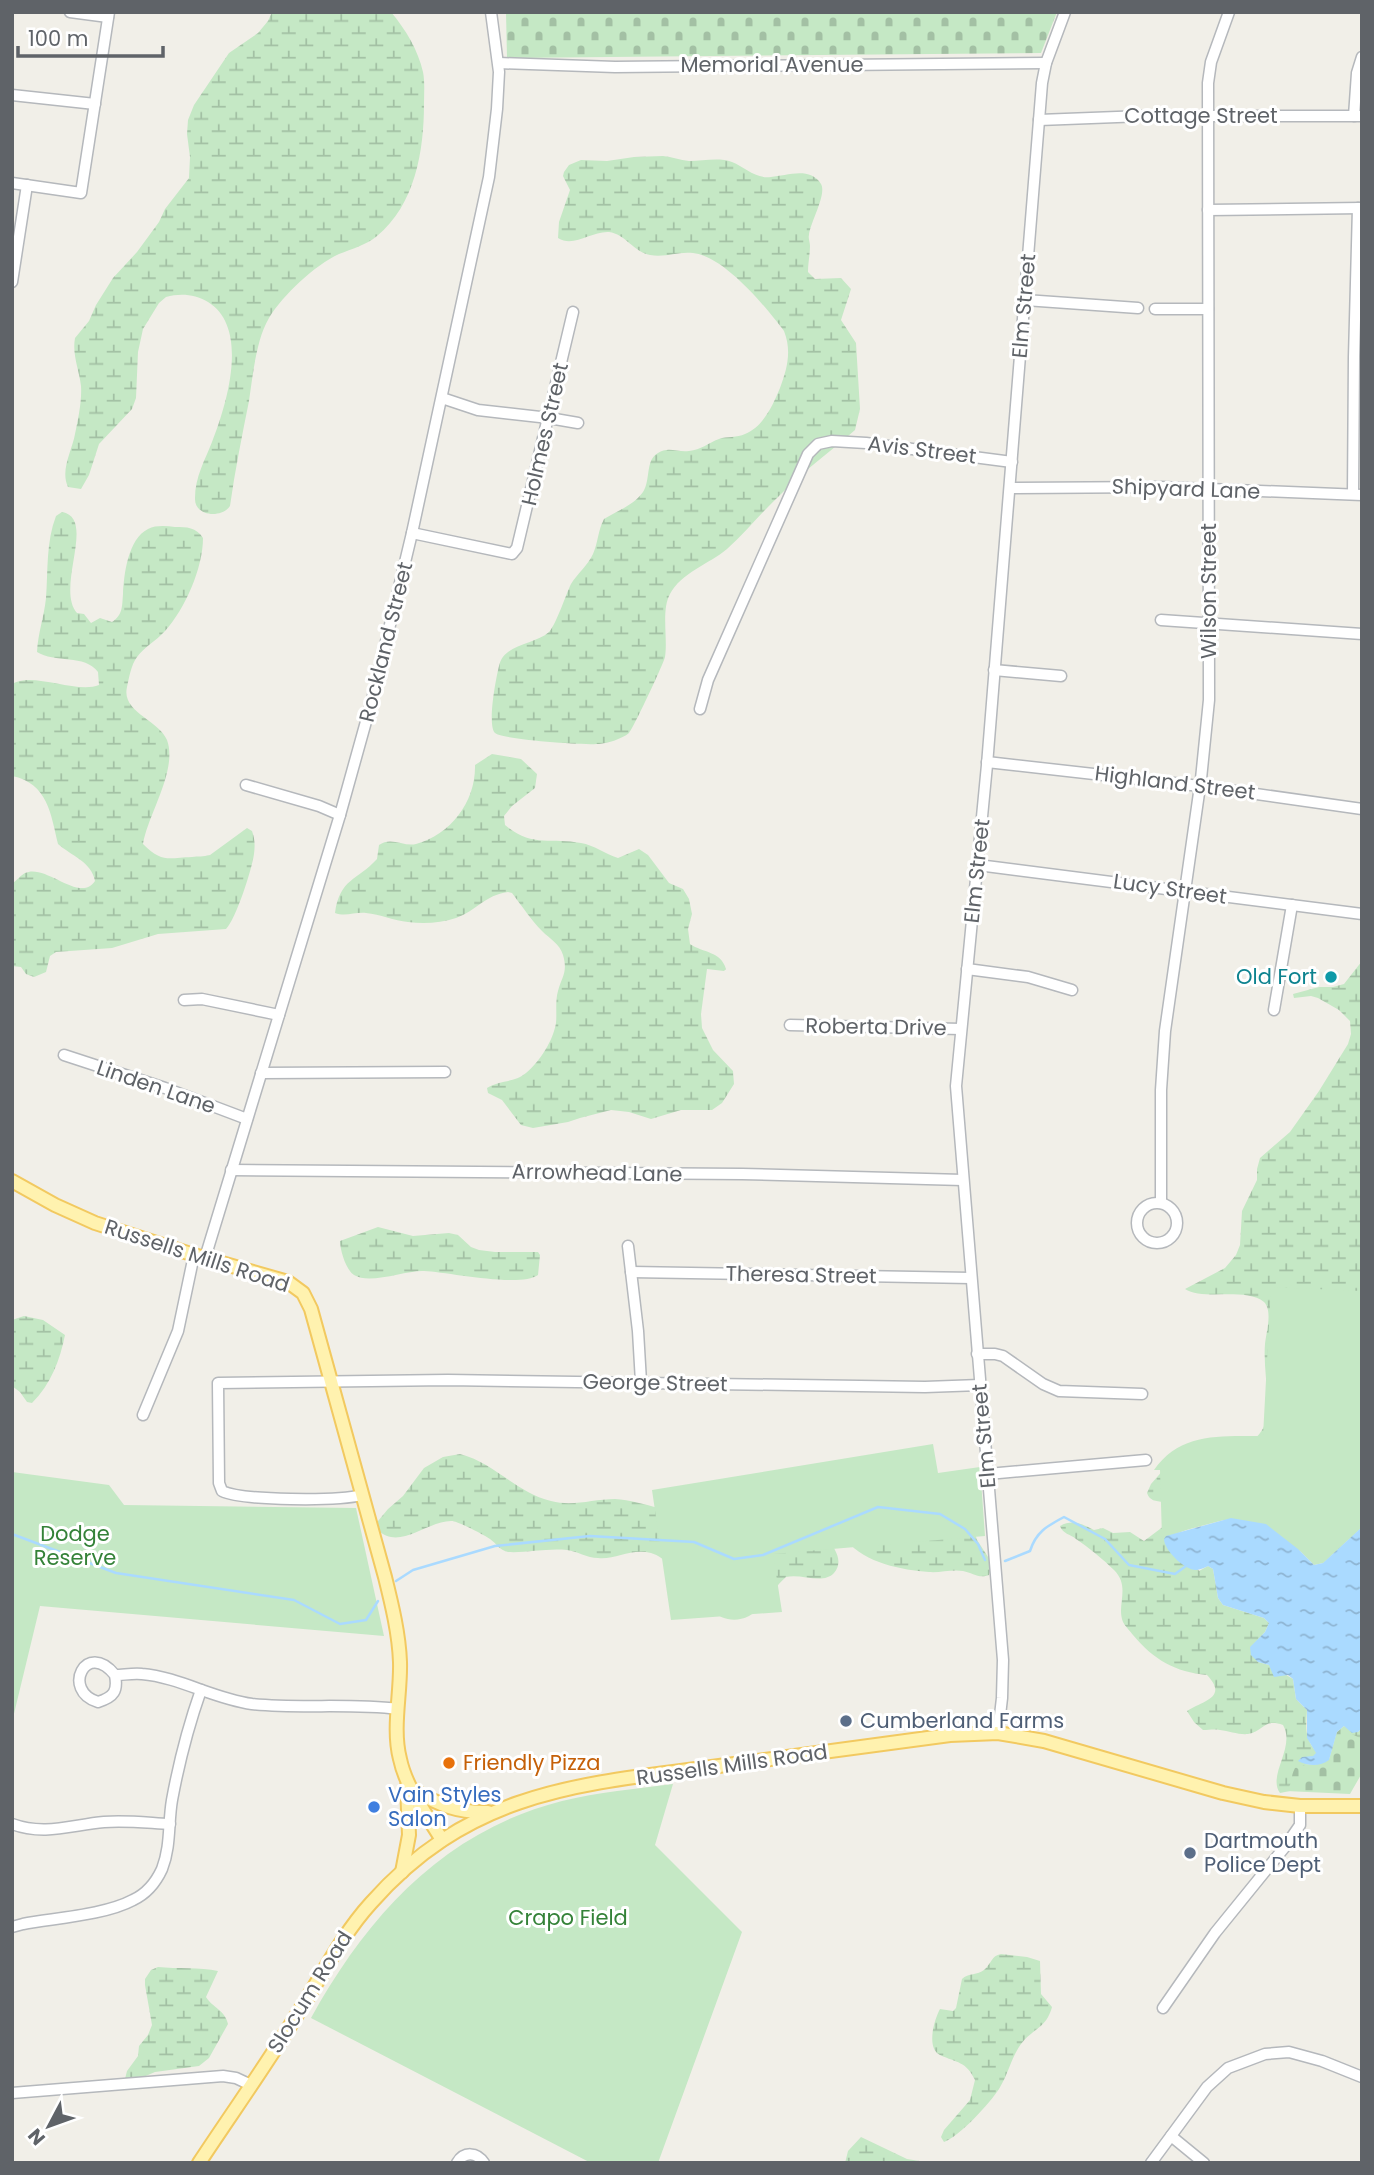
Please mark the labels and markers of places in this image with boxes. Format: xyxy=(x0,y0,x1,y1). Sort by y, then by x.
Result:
place label: Old Fort xyxy=(1236,962,1317,991)
marker: Old Fort xyxy=(1323,969,1339,985)
place label: Cumberland Farms xyxy=(860,1706,1064,1735)
marker: Cumberland Farms xyxy=(838,1713,854,1729)
place label: Friendly Pizza xyxy=(463,1748,600,1777)
marker: Friendly Pizza xyxy=(441,1755,457,1771)
place label: Vain Styles Salon xyxy=(388,1780,502,1833)
marker: Vain Styles Salon xyxy=(366,1799,382,1815)
place label: Dartmouth Police Dept xyxy=(1204,1826,1321,1879)
marker: Dartmouth Police Dept xyxy=(1182,1845,1198,1861)

